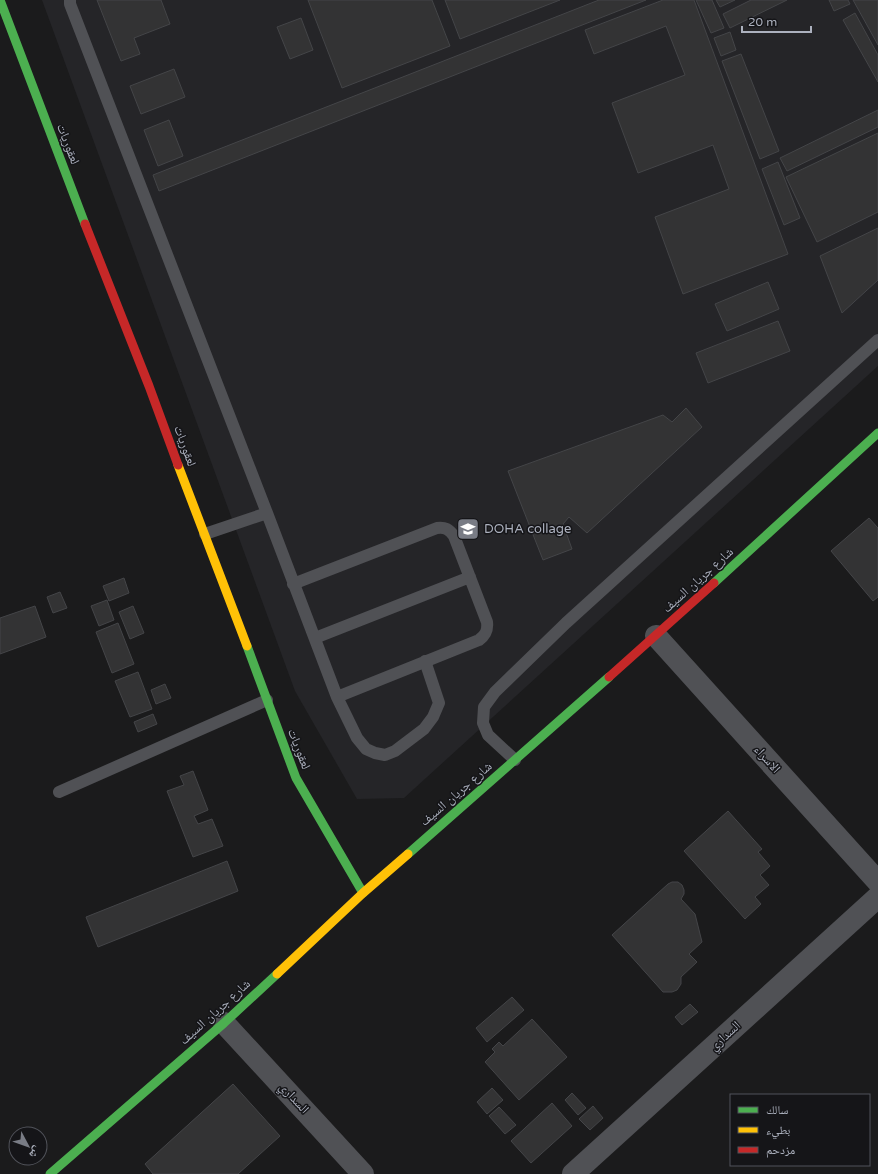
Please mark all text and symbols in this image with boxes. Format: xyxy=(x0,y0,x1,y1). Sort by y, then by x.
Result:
scale bar xyxy=(742,8,811,34)
text: 20 m xyxy=(748,15,777,29)
street label: لعقوريات xyxy=(53,121,83,167)
street label: لعقوريات xyxy=(170,424,200,468)
school or university icon: DOHA collage xyxy=(455,516,481,542)
place label: DOHA collage xyxy=(484,521,571,537)
street label: شارع جريان السيف xyxy=(659,544,738,617)
street label: لعقوريات xyxy=(284,726,314,772)
street label: الاسراء xyxy=(750,742,784,776)
street label: شارع جريان السيف xyxy=(417,758,496,830)
street label: شارع جريان السيف xyxy=(176,976,255,1049)
street label: السداري xyxy=(706,1018,746,1056)
street label: السداري xyxy=(274,1079,312,1118)
legend xyxy=(730,1094,870,1166)
text: سالك xyxy=(766,1103,788,1117)
text: بطيء xyxy=(766,1123,790,1140)
north arrow xyxy=(8,1126,48,1166)
text: ش xyxy=(25,1143,44,1161)
text: مزدحم xyxy=(766,1143,795,1158)

